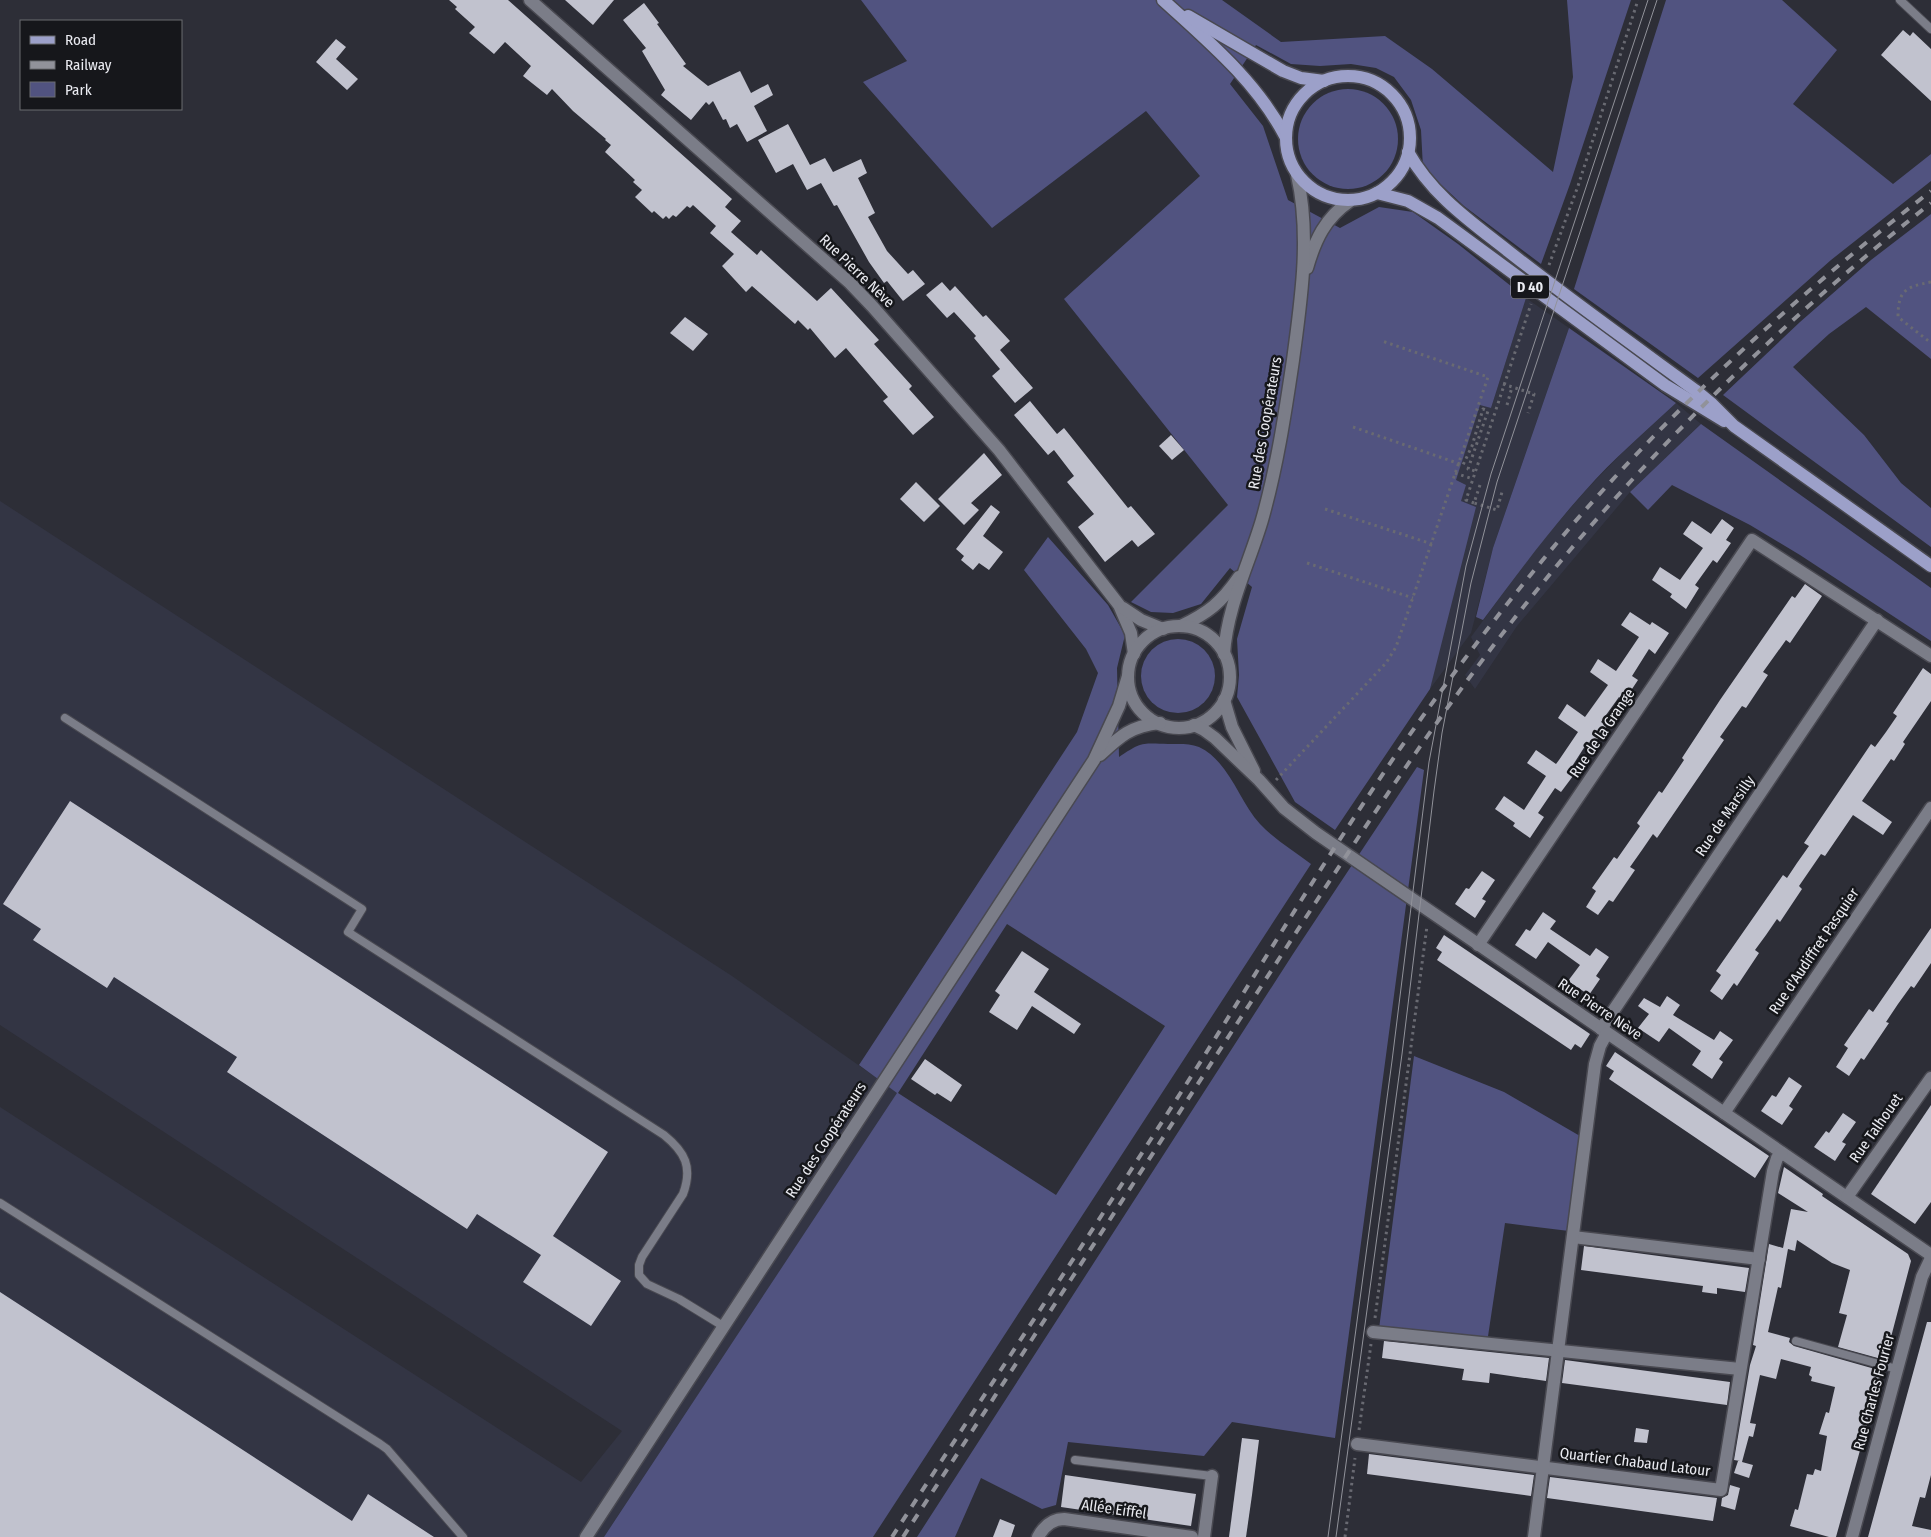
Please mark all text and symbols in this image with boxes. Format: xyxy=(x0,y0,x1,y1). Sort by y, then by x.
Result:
legend xyxy=(20,20,182,110)
text: Road xyxy=(65,31,96,49)
text: Railway xyxy=(65,56,112,74)
text: Park xyxy=(65,81,92,99)
street label: Rue Pierre Nève xyxy=(816,231,898,311)
road number: D 40 xyxy=(1511,276,1549,298)
street label: Rue des Coopérateurs xyxy=(1244,355,1286,491)
street label: Rue de la Grange xyxy=(1566,685,1638,781)
street label: Rue de Marsilly xyxy=(1691,772,1759,860)
street label: Rue d'Audiffret Pasquier xyxy=(1765,884,1863,1017)
street label: Rue Pierre Nève xyxy=(1555,974,1645,1044)
street label: Rue des Coopérateurs xyxy=(782,1079,870,1201)
street label: Rue Talhouet xyxy=(1846,1090,1906,1166)
street label: Rue Charles Fourier xyxy=(1850,1331,1898,1452)
street label: Quartier Chabaud Latour xyxy=(1559,1444,1712,1480)
street label: Allée Eiffel xyxy=(1080,1496,1148,1522)

